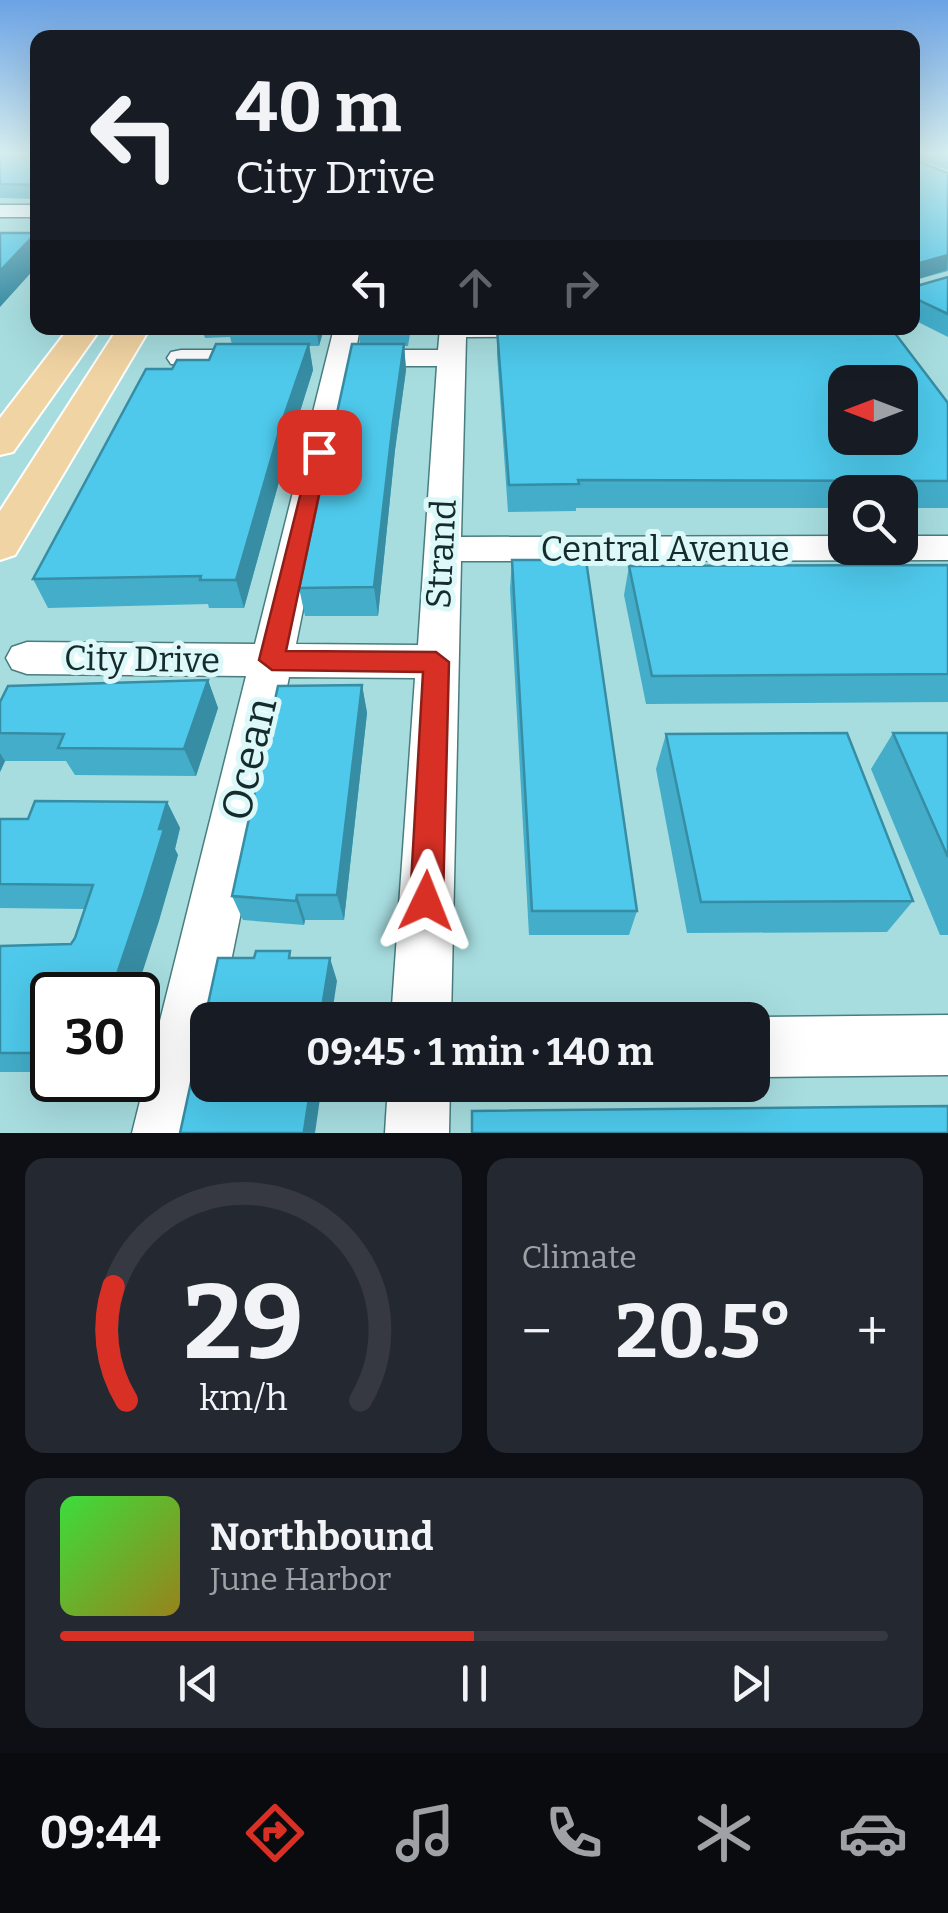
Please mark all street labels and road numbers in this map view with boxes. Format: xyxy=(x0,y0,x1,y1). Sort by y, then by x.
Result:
street label: Strand xyxy=(417,498,465,610)
street label: Central Avenue xyxy=(540,528,790,570)
street label: City Drive xyxy=(64,637,220,681)
street label: Ocean xyxy=(211,693,287,825)

